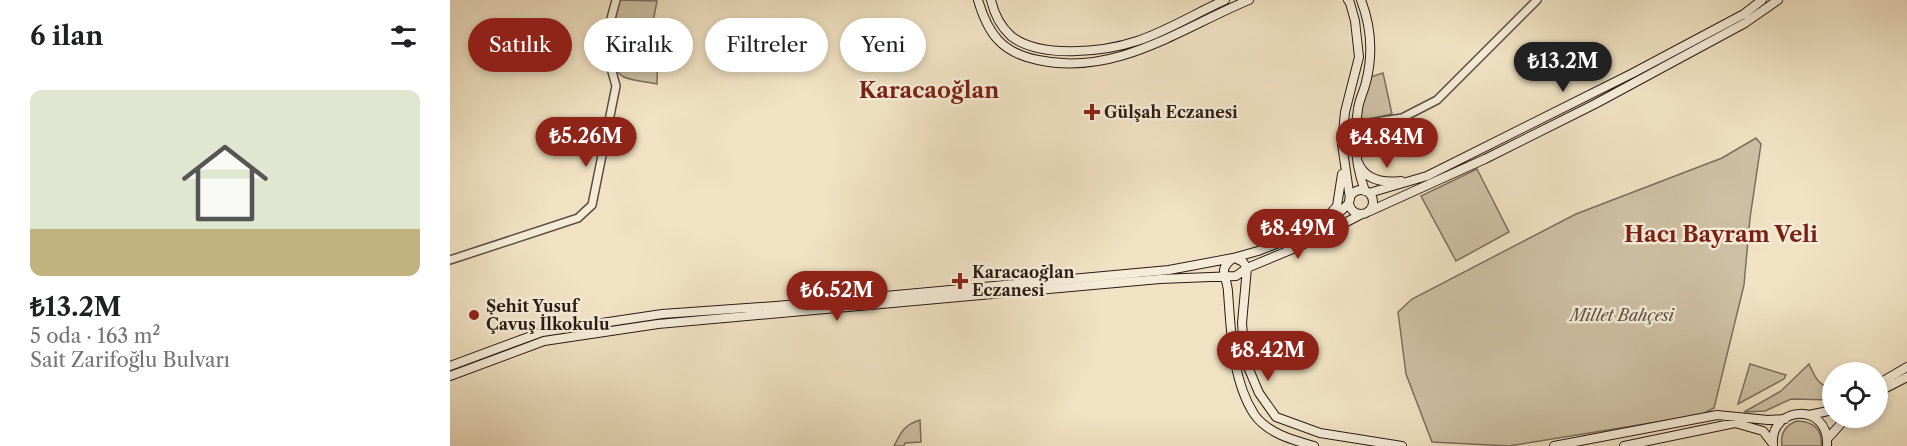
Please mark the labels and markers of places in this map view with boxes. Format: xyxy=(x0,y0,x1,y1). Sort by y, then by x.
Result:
pin: ₺13.2M xyxy=(1514,42,1612,93)
place label: Gülşah Eczanesi xyxy=(1104,102,1238,122)
marker: Gülşah Eczanesi xyxy=(1085,105,1099,119)
pin: ₺5.26M xyxy=(537,117,635,168)
pin: ₺4.84M xyxy=(1338,118,1436,169)
pin: ₺8.49M xyxy=(1249,209,1347,260)
place label: Karacaoğlan Eczanesi xyxy=(972,262,1074,300)
pin: ₺6.52M xyxy=(788,271,886,322)
marker: Karacaoğlan Eczanesi xyxy=(953,274,967,288)
place label: Şehit Yusuf Çavuş İlkokulu xyxy=(486,296,610,334)
marker: Şehit Yusuf Çavuş İlkokulu xyxy=(467,308,481,322)
pin: ₺8.42M xyxy=(1219,331,1317,382)

